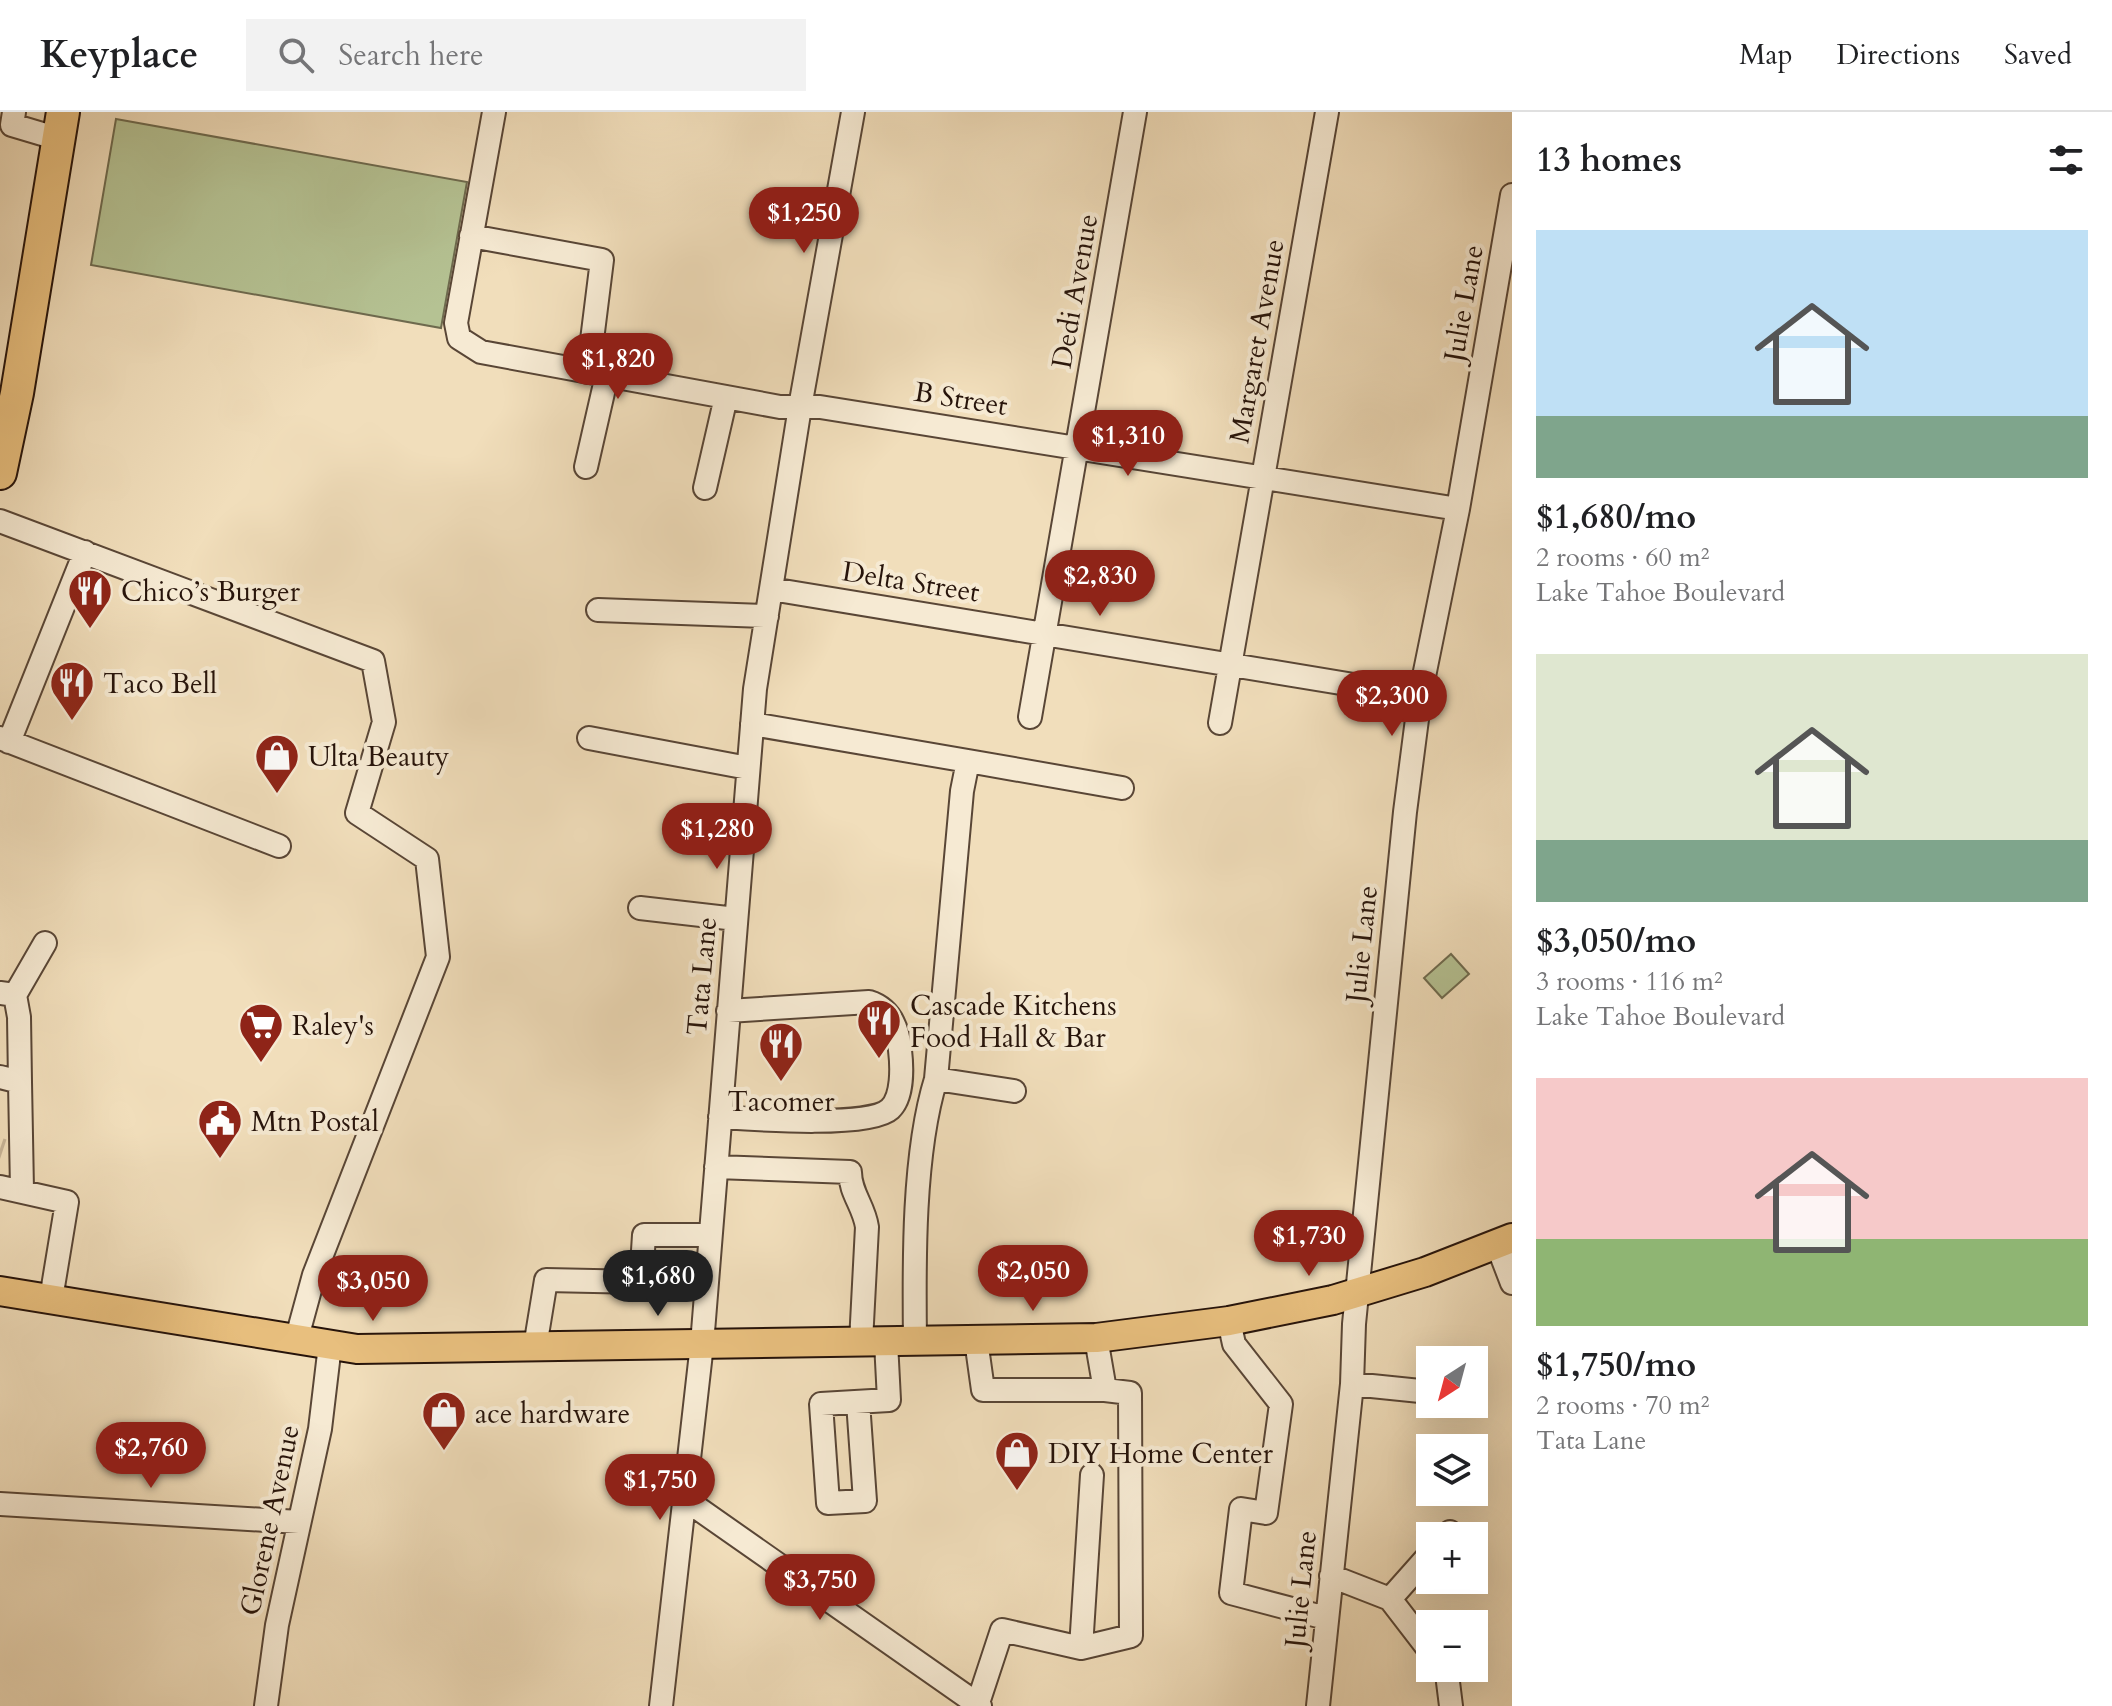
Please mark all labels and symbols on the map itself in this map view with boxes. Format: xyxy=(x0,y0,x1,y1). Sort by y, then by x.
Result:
pin: $1,250 xyxy=(739,187,869,255)
street label: Dedi Avenue xyxy=(1043,211,1107,372)
street label: Margaret Avenue xyxy=(1220,236,1294,446)
street label: Julie Lane xyxy=(1434,242,1493,368)
pin: $1,820 xyxy=(553,333,683,401)
street label: B Street xyxy=(911,373,1010,425)
pin: $1,310 xyxy=(1063,410,1193,478)
pin: $2,830 xyxy=(1035,550,1165,618)
street label: Delta Street xyxy=(840,552,982,612)
restaurant icon: Chico’s Burger xyxy=(66,567,114,630)
place label: Chico’s Burger xyxy=(121,573,301,611)
restaurant icon: Taco Bell xyxy=(48,659,96,722)
place label: Taco Bell xyxy=(103,665,217,703)
pin: $2,300 xyxy=(1327,670,1457,738)
shop icon: Ulta Beauty xyxy=(253,732,301,795)
place label: Ulta Beauty xyxy=(308,738,450,776)
pin: $1,280 xyxy=(652,803,782,871)
street label: Julie Lane xyxy=(1337,884,1387,1009)
street label: Tata Lane xyxy=(678,915,726,1037)
place label: Cascade Kitchens Food Hall & Bar xyxy=(910,987,1117,1057)
restaurant icon: Cascade Kitchens Food Hall & Bar xyxy=(855,997,903,1060)
supermarket icon: Raley's xyxy=(237,1001,285,1064)
place label: Raley's xyxy=(292,1007,374,1045)
restaurant icon: Tacomer xyxy=(757,1020,805,1083)
place label: Tacomer xyxy=(727,1083,835,1121)
public building icon: Mtn Postal xyxy=(196,1097,244,1160)
place label: Mtn Postal xyxy=(251,1103,379,1141)
pin: $1,730 xyxy=(1244,1210,1374,1278)
pin: $2,050 xyxy=(968,1245,1098,1313)
pin: $1,680 xyxy=(593,1250,723,1318)
pin: $3,050 xyxy=(308,1255,438,1323)
north arrow xyxy=(1416,1346,1488,1418)
shop icon: ace hardware xyxy=(420,1389,468,1452)
place label: ace hardware xyxy=(475,1395,630,1433)
street label: Glorene Avenue xyxy=(231,1421,309,1619)
pin: $2,760 xyxy=(86,1422,216,1490)
shop icon: DIY Home Center xyxy=(993,1429,1041,1492)
place label: DIY Home Center xyxy=(1048,1435,1274,1473)
pin: $1,750 xyxy=(595,1454,725,1522)
street label: Julie Lane xyxy=(1276,1529,1326,1654)
pin: $3,750 xyxy=(755,1554,885,1622)

